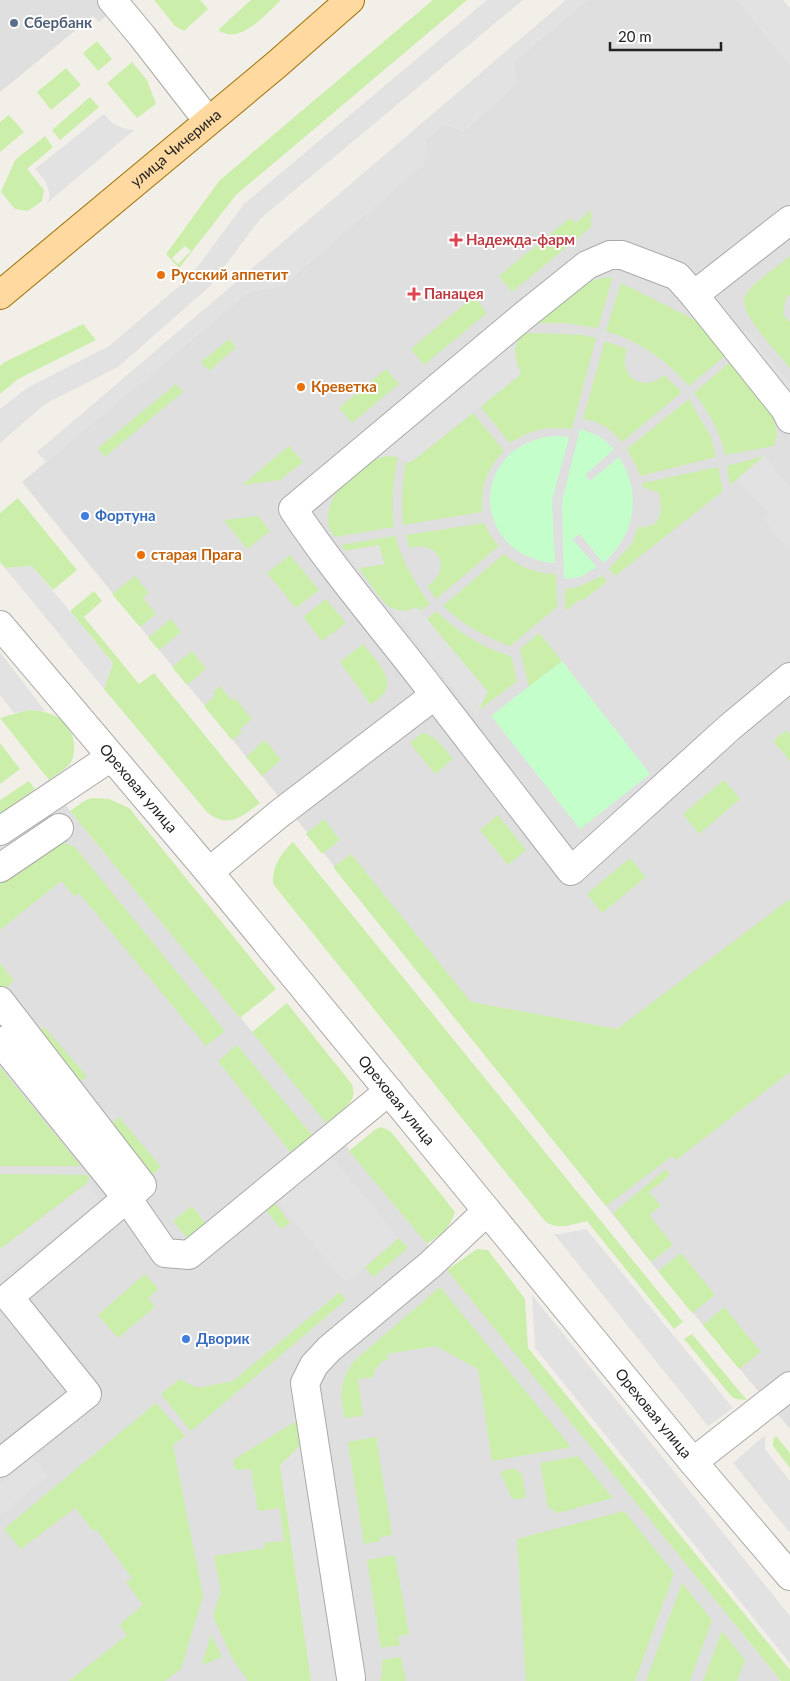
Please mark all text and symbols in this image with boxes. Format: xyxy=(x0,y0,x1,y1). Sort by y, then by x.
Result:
place label: Сбербанк xyxy=(24,13,93,31)
marker: Сбербанк xyxy=(8,17,20,29)
scale bar xyxy=(610,20,721,52)
text: 20 m xyxy=(618,27,652,45)
street label: улица Чичерина xyxy=(127,105,224,190)
place label: Надежда-фарм xyxy=(466,230,575,248)
marker: Надежда-фарм xyxy=(450,234,462,246)
place label: Русский аппетит xyxy=(171,265,289,283)
marker: Русский аппетит xyxy=(155,269,167,281)
place label: Панацея xyxy=(424,284,484,302)
marker: Панацея xyxy=(408,288,420,300)
place label: Креветка xyxy=(311,377,377,395)
marker: Креветка xyxy=(295,381,307,393)
place label: Фортуна xyxy=(95,506,156,524)
marker: Фортуна xyxy=(79,510,91,522)
place label: старая Прага xyxy=(151,545,242,563)
marker: старая Прага xyxy=(135,549,147,561)
street label: Ореховая улица xyxy=(96,740,182,836)
street label: Ореховая улица xyxy=(355,1051,439,1148)
place label: Дворик xyxy=(196,1329,250,1347)
marker: Дворик xyxy=(180,1333,192,1345)
street label: Ореховая улица xyxy=(612,1364,696,1461)

